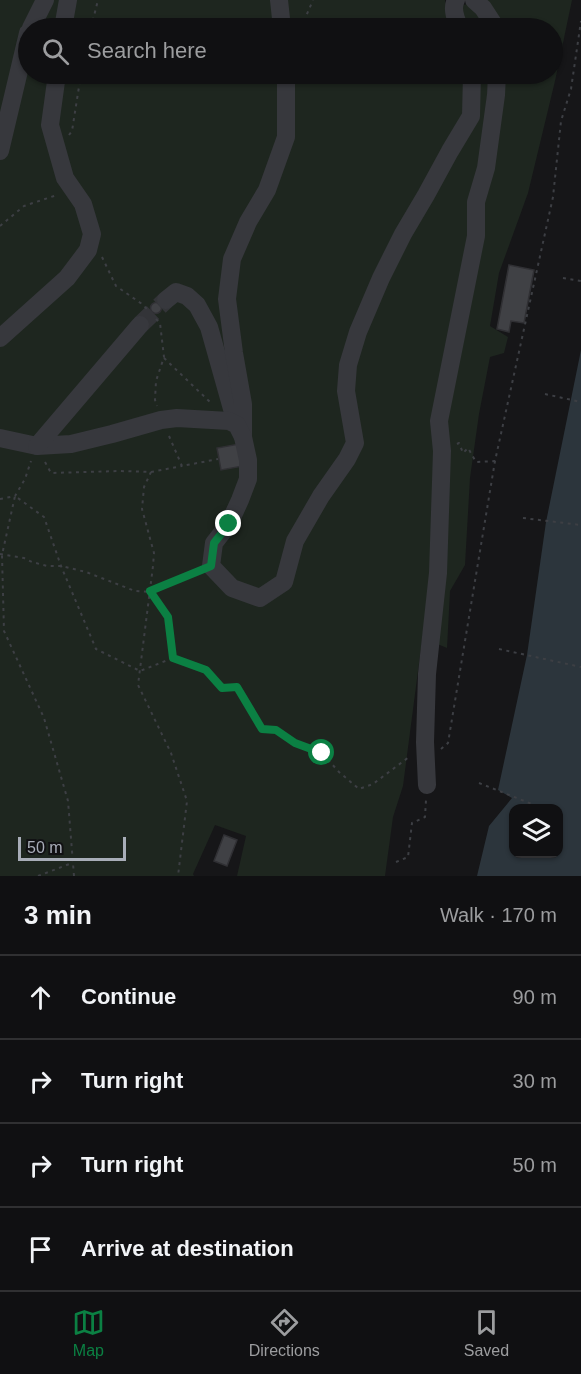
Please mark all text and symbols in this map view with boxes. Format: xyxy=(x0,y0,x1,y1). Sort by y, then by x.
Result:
search box xyxy=(18,18,563,84)
icon: search xyxy=(39,35,72,68)
text: Search here xyxy=(87,38,207,63)
route end xyxy=(215,510,241,536)
route start xyxy=(308,739,334,765)
map controls xyxy=(509,804,563,858)
button: layers xyxy=(509,804,563,858)
scale bar xyxy=(18,834,126,862)
text: 50 m xyxy=(27,839,63,856)
text: 3 min xyxy=(24,900,92,930)
text: Walk · 170 m xyxy=(440,904,557,926)
icon: ahead xyxy=(24,981,57,1014)
text: Continue xyxy=(81,984,176,1009)
text: 90 m xyxy=(513,986,557,1008)
icon: right xyxy=(24,1065,57,1098)
text: Turn right xyxy=(81,1068,183,1093)
text: 30 m xyxy=(513,1070,557,1092)
icon: right xyxy=(24,1149,57,1182)
text: Turn right xyxy=(81,1152,183,1177)
text: 50 m xyxy=(513,1154,557,1176)
icon: arrive xyxy=(24,1233,57,1266)
text: Arrive at destination xyxy=(81,1236,294,1261)
tab: Map xyxy=(72,1306,105,1360)
tab: Directions xyxy=(249,1306,320,1360)
tab: Saved xyxy=(464,1306,509,1360)

